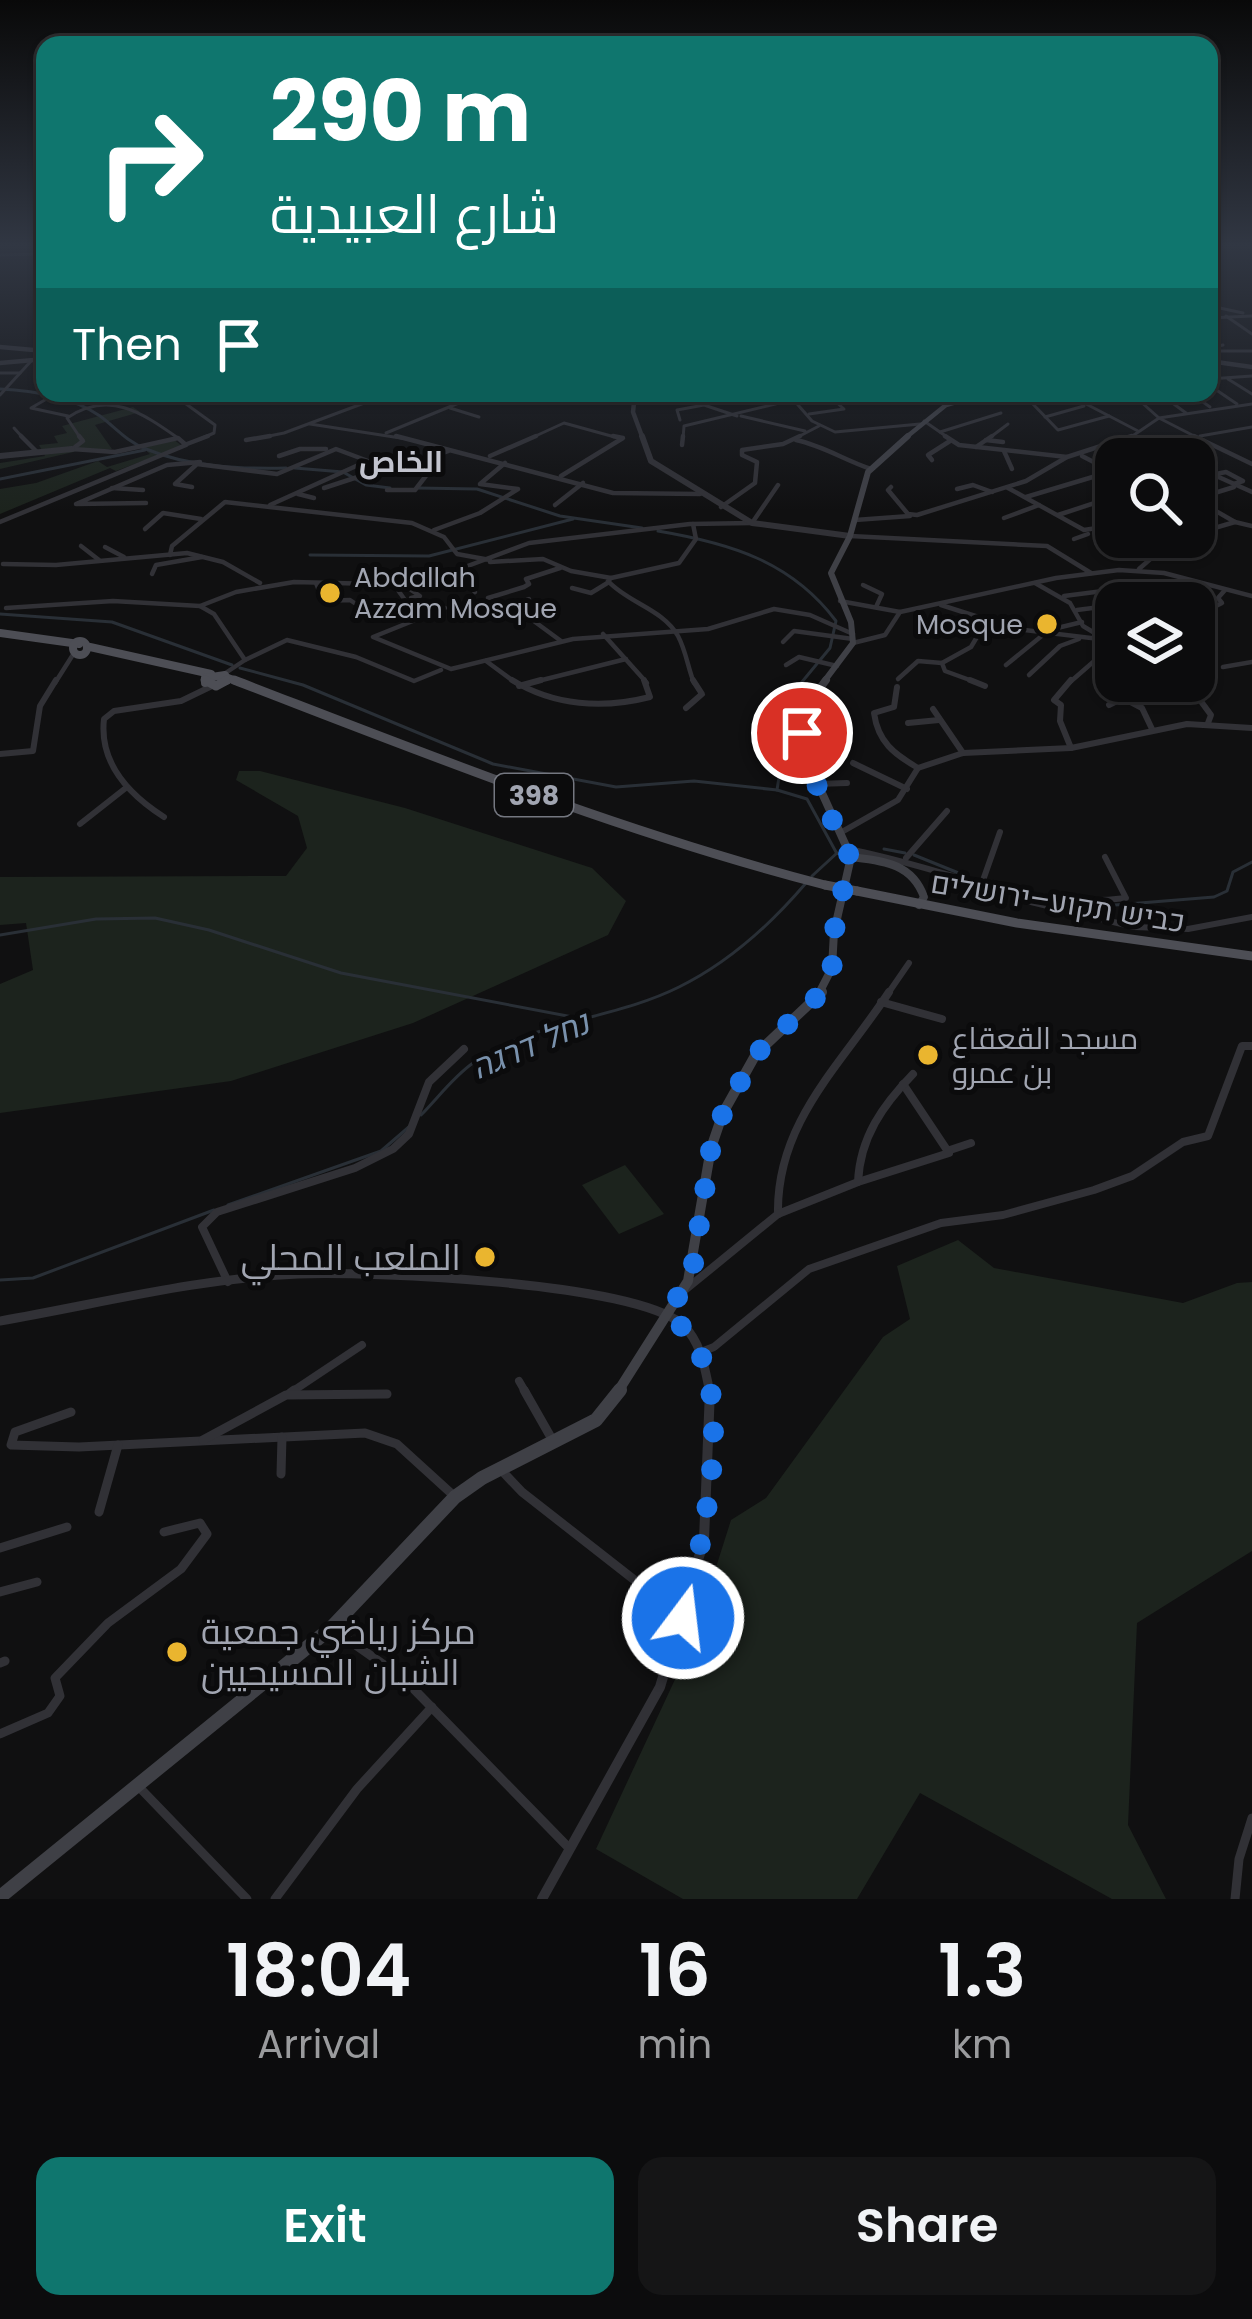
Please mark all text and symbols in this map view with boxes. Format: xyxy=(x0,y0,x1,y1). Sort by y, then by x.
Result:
text: 290 m xyxy=(270,53,531,170)
icon: right xyxy=(72,84,228,240)
text: شارع العبيدية xyxy=(270,176,559,252)
icon: arrive xyxy=(206,312,272,378)
text: Then xyxy=(72,313,182,376)
map controls xyxy=(1095,438,1215,702)
button: search xyxy=(1095,438,1215,558)
district label: الخاص xyxy=(359,440,443,483)
place label: Abdallah Azzam Mosque xyxy=(354,559,557,627)
marker: Abdallah Azzam Mosque xyxy=(317,580,343,606)
button: layers xyxy=(1095,582,1215,702)
place label: Mosque xyxy=(916,606,1023,643)
marker: Mosque xyxy=(1034,611,1060,637)
pin xyxy=(751,682,853,784)
icon: arrive xyxy=(769,700,835,766)
road number: 398 xyxy=(495,774,573,816)
street label: כביש תקוע–ירושלים xyxy=(928,861,1188,943)
water label: נחל דרגה xyxy=(464,998,598,1091)
place label: مسجد القعقاع بن عمرو xyxy=(952,1017,1138,1094)
marker: مسجد القعقاع بن عمرو xyxy=(915,1042,941,1068)
place label: الملعب المحلي xyxy=(241,1232,461,1286)
marker: الملعب المحلي xyxy=(472,1244,498,1270)
position arrow xyxy=(620,1555,746,1681)
place label: مركز رياضي جمعية الشبان المسيحيين xyxy=(201,1606,476,1698)
marker: مركز رياضي جمعية الشبان المسيحيين xyxy=(164,1639,190,1665)
text: 18:04 xyxy=(226,1920,411,2021)
text: 16 xyxy=(639,1920,711,2021)
text: 1.3 xyxy=(938,1920,1026,2021)
text: Arrival xyxy=(257,2017,380,2072)
text: min xyxy=(637,2017,712,2072)
text: km xyxy=(952,2017,1012,2072)
button: Exit xyxy=(36,2157,614,2295)
button: Share xyxy=(638,2157,1216,2295)

